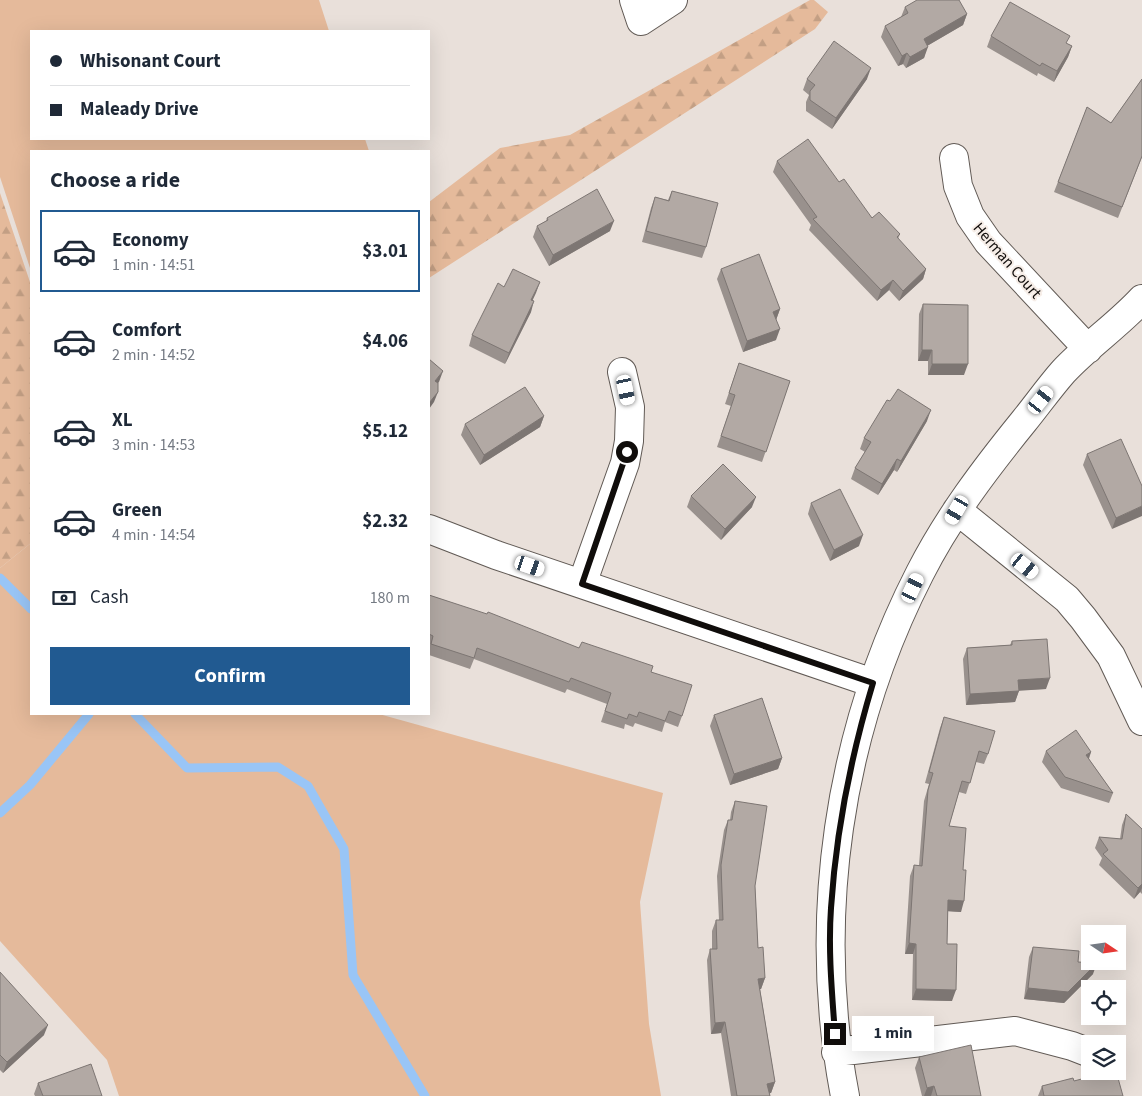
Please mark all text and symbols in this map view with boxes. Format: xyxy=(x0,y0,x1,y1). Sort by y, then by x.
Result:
text: Whisonant Court xyxy=(80,48,221,75)
text: Maleady Drive xyxy=(80,96,199,123)
text: Choose a ride xyxy=(50,164,180,196)
street label: Herman Court xyxy=(968,218,1047,304)
text: Economy xyxy=(112,227,189,254)
icon: car xyxy=(52,229,97,274)
text: $3.01 xyxy=(362,238,408,265)
text: 1 min · 14:51 xyxy=(112,254,195,276)
text: Comfort xyxy=(112,317,182,344)
icon: car xyxy=(52,319,97,364)
text: $4.06 xyxy=(362,328,408,355)
text: 2 min · 14:52 xyxy=(112,344,195,366)
car xyxy=(615,374,636,406)
car xyxy=(1025,384,1056,416)
text: XL xyxy=(112,407,133,434)
icon: car xyxy=(52,409,97,454)
text: $5.12 xyxy=(362,418,408,445)
text: 3 min · 14:53 xyxy=(112,434,195,456)
route start xyxy=(616,441,638,463)
car xyxy=(943,493,970,527)
text: Green xyxy=(112,497,162,524)
icon: car xyxy=(52,499,97,544)
text: $2.32 xyxy=(362,508,408,535)
text: 4 min · 14:54 xyxy=(112,524,195,546)
car xyxy=(1008,551,1041,581)
car xyxy=(513,554,546,578)
car xyxy=(899,571,926,605)
icon: cash xyxy=(50,584,78,612)
text: Cash xyxy=(90,584,129,611)
text: 180 m xyxy=(370,587,410,609)
button: Confirm xyxy=(50,647,410,705)
north arrow xyxy=(1081,925,1126,970)
map controls xyxy=(1081,925,1126,1080)
button: locate xyxy=(1081,980,1126,1025)
callout: 1 min xyxy=(852,1016,935,1052)
text: 1 min xyxy=(874,1022,912,1044)
route end xyxy=(824,1023,846,1045)
button: layers xyxy=(1081,1035,1126,1080)

